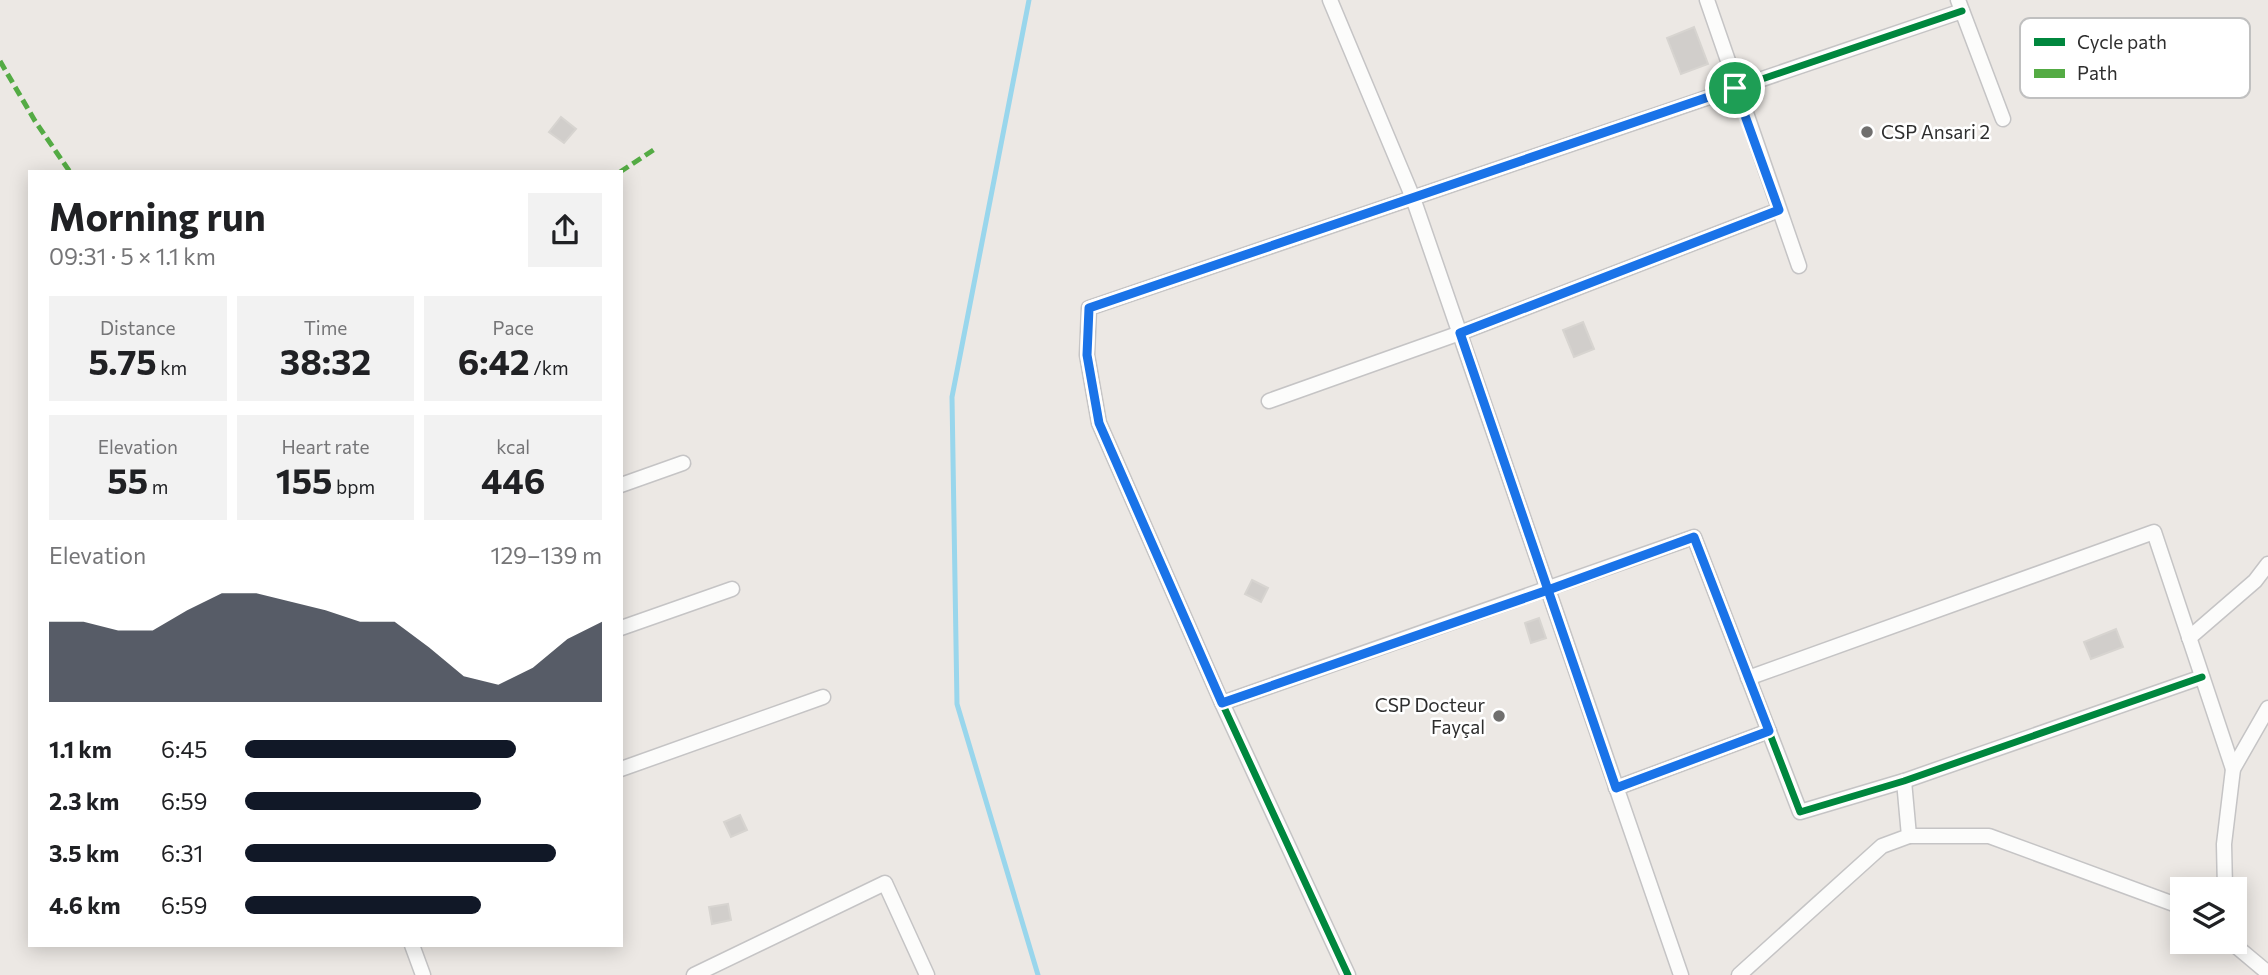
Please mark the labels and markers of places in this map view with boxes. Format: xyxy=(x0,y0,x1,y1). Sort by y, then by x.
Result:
pin xyxy=(1705,58,1765,118)
place label: CSP Ansari 2 xyxy=(1881,120,1990,143)
marker: CSP Ansari 2 xyxy=(1859,124,1875,140)
place label: CSP Docteur Fayçal xyxy=(1375,693,1485,738)
marker: CSP Docteur Fayçal xyxy=(1491,708,1507,724)

